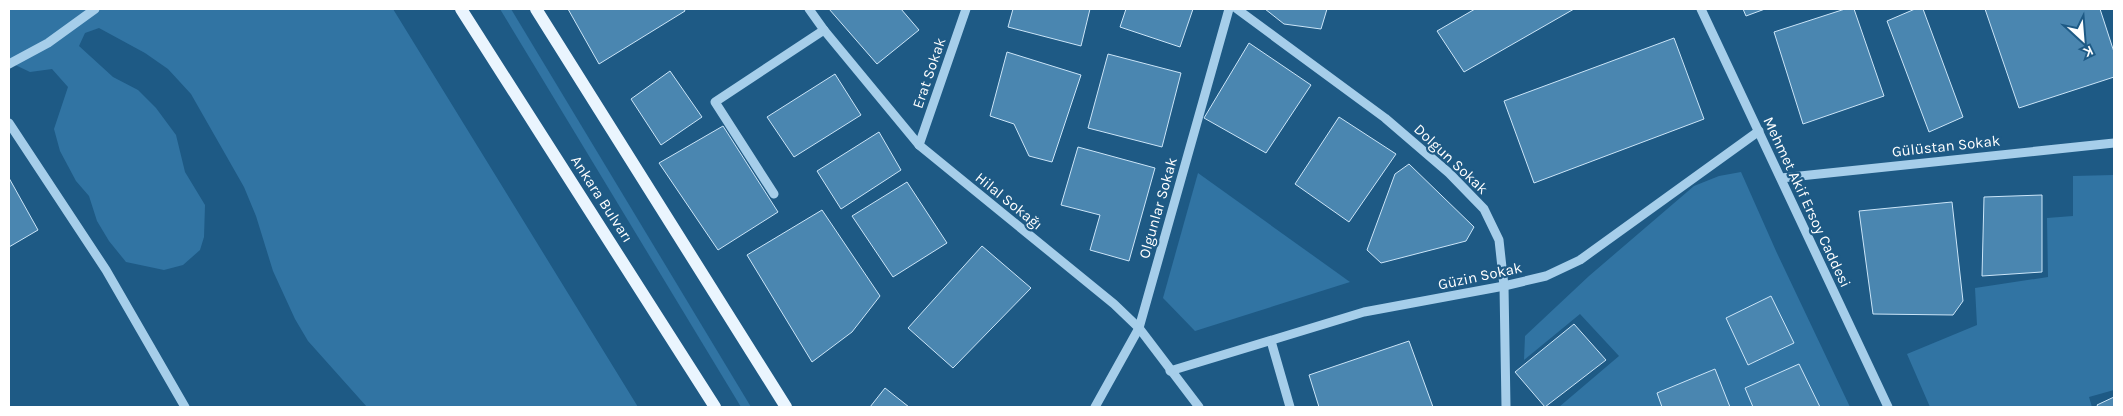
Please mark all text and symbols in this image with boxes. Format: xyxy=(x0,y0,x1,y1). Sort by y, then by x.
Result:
north arrow xyxy=(2058,15,2108,65)
street label: Erat Sokak xyxy=(908,35,950,111)
text: K xyxy=(2080,42,2096,61)
street label: Mehmet Akif Ersoy Caddesi xyxy=(1759,114,1855,290)
street label: Dolgun Sokak xyxy=(1410,120,1492,198)
street label: Gülüstan Sokak xyxy=(1891,131,2001,161)
street label: Ankara Bulvarı xyxy=(567,152,637,246)
street label: Olgunlar Sokak xyxy=(1135,155,1181,261)
street label: Hilal Sokağı xyxy=(972,168,1046,234)
street label: Güzin Sokak xyxy=(1436,258,1524,294)

